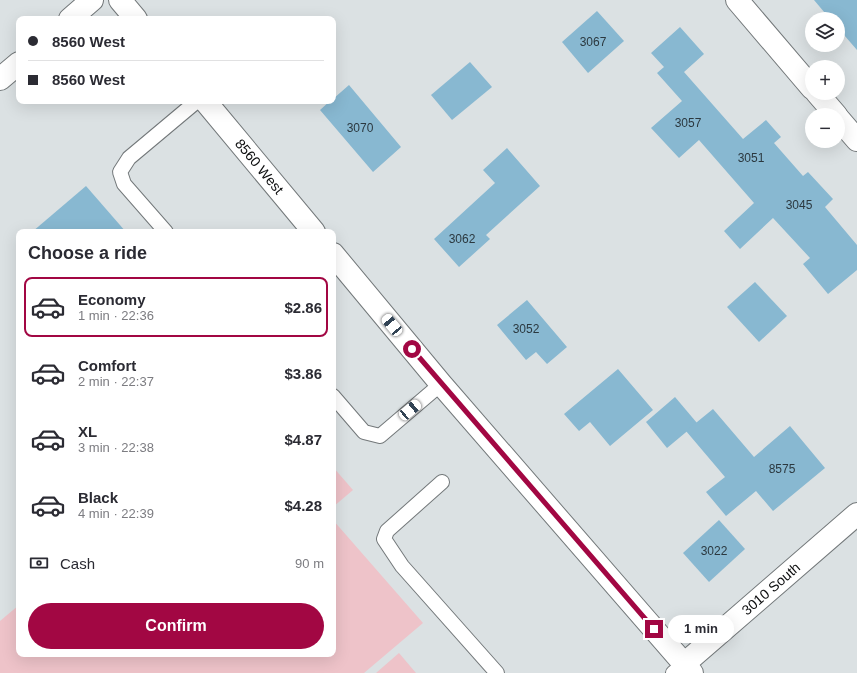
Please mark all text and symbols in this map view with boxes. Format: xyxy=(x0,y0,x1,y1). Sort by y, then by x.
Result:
map controls xyxy=(805,12,845,148)
button: layers xyxy=(805,12,845,52)
text: 8560 West xyxy=(52,33,125,50)
house number: 3067 xyxy=(580,35,607,49)
button: + xyxy=(805,60,845,100)
text: 8560 West xyxy=(52,71,125,88)
button: − xyxy=(805,108,845,148)
house number: 3057 xyxy=(675,116,702,130)
house number: 3070 xyxy=(347,121,374,135)
street label: 8560 West xyxy=(232,136,287,197)
house number: 3051 xyxy=(738,151,765,165)
house number: 3045 xyxy=(786,198,813,212)
house number: 3062 xyxy=(449,232,476,246)
text: Choose a ride xyxy=(28,243,147,263)
icon: car xyxy=(30,289,66,325)
text: Economy xyxy=(78,291,146,308)
text: $2.86 xyxy=(284,299,322,316)
text: 1 min · 22:36 xyxy=(78,308,154,323)
car xyxy=(380,312,404,338)
house number: 3052 xyxy=(513,322,540,336)
route start xyxy=(403,340,421,358)
icon: car xyxy=(30,355,66,391)
text: Comfort xyxy=(78,357,136,374)
text: $3.86 xyxy=(284,365,322,382)
text: 2 min · 22:37 xyxy=(78,374,154,389)
car xyxy=(397,398,423,422)
icon: car xyxy=(30,421,66,457)
text: XL xyxy=(78,423,97,440)
text: $4.87 xyxy=(284,431,322,448)
text: 3 min · 22:38 xyxy=(78,440,154,455)
house number: 8575 xyxy=(769,462,796,476)
icon: car xyxy=(30,487,66,523)
text: Black xyxy=(78,489,118,506)
text: $4.28 xyxy=(284,497,322,514)
text: 4 min · 22:39 xyxy=(78,506,154,521)
house number: 3022 xyxy=(701,544,728,558)
icon: cash xyxy=(28,552,50,574)
text: Cash xyxy=(60,555,95,572)
text: 90 m xyxy=(295,556,324,571)
street label: 3010 South xyxy=(739,559,803,618)
button: Confirm xyxy=(28,603,324,649)
callout: 1 min xyxy=(668,615,734,643)
route end xyxy=(645,620,663,638)
text: 1 min xyxy=(684,621,718,636)

